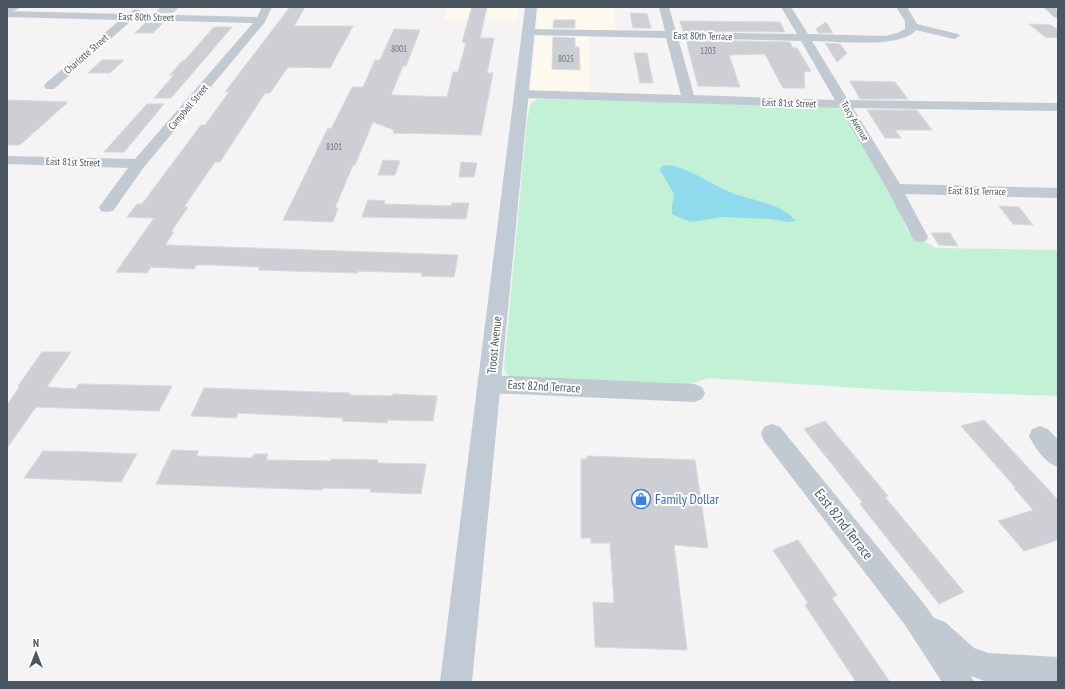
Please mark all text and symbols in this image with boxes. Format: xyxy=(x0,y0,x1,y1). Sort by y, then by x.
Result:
street label: East 80th Street xyxy=(118,10,174,24)
street label: East 80th Terrace xyxy=(673,29,733,43)
street label: Charlotte Street xyxy=(61,31,111,77)
house number: 8001 xyxy=(391,43,407,54)
house number: 1203 xyxy=(700,45,716,56)
house number: 8025 xyxy=(558,53,574,64)
street label: Campbell Street xyxy=(165,81,211,132)
street label: East 81st Street xyxy=(762,96,817,110)
street label: Tracy Avenue xyxy=(838,99,872,143)
house number: 8101 xyxy=(326,141,342,152)
street label: East 81st Street xyxy=(46,155,101,169)
street label: East 81st Terrace xyxy=(948,184,1006,198)
street label: Troost Avenue xyxy=(484,315,504,375)
street label: East 82nd Terrace xyxy=(507,377,581,395)
street label: East 82nd Terrace xyxy=(811,485,877,563)
shop icon: Family Dollar xyxy=(630,488,652,510)
place label: Family Dollar xyxy=(655,490,719,508)
north arrow xyxy=(16,633,56,673)
text: N xyxy=(33,636,39,650)

